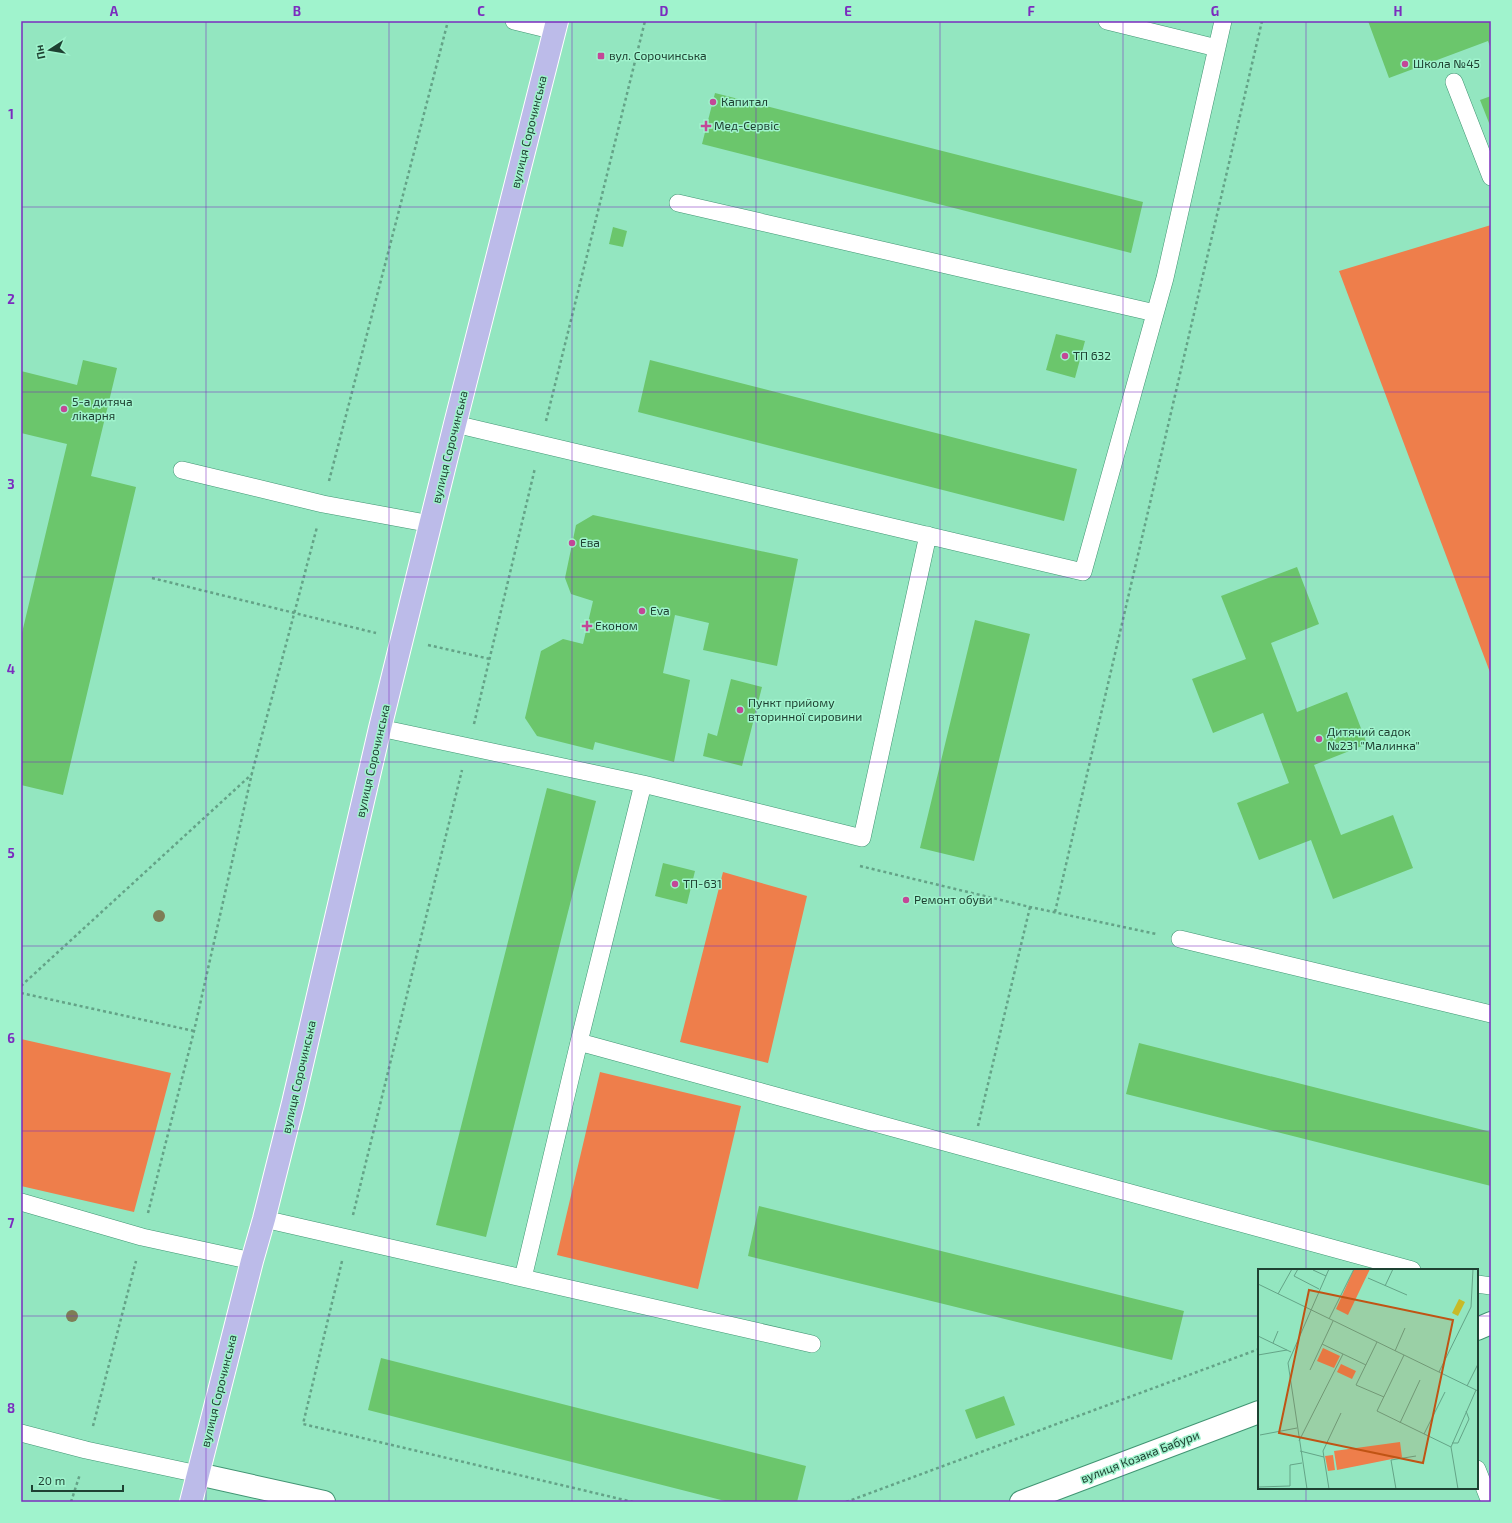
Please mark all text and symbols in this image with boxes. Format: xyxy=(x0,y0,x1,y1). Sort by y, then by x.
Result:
text: A xyxy=(110,3,119,19)
text: B xyxy=(293,3,301,19)
text: C xyxy=(477,3,485,19)
text: D xyxy=(660,3,669,19)
text: E xyxy=(844,3,852,19)
text: F xyxy=(1027,3,1035,19)
text: G xyxy=(1211,3,1219,19)
text: H xyxy=(1394,3,1403,19)
north arrow xyxy=(30,30,70,70)
text: Пн xyxy=(32,44,48,61)
place label: вул. Сорочинська xyxy=(609,48,707,63)
marker: вул. Сорочинська xyxy=(596,51,606,61)
place label: Школа №45 xyxy=(1413,56,1480,70)
marker: Школа №45 xyxy=(1400,59,1410,69)
street label: вулиця Сорочинська xyxy=(507,74,550,190)
place label: Капитал xyxy=(721,94,768,108)
marker: Капитал xyxy=(708,97,718,107)
text: 1 xyxy=(8,106,14,122)
place label: Мед-Сервіс xyxy=(714,118,779,132)
marker: Мед-Сервіс xyxy=(701,121,711,131)
text: 2 xyxy=(7,291,15,307)
place label: ТП 632 xyxy=(1073,348,1111,362)
marker: ТП 632 xyxy=(1060,351,1070,361)
street label: вулиця Сорочинська xyxy=(428,389,471,505)
place label: 5-а дитяча лікарня xyxy=(72,394,133,422)
marker: 5-а дитяча лікарня xyxy=(59,404,69,414)
text: 3 xyxy=(7,476,15,492)
place label: Ева xyxy=(580,535,600,549)
marker: Ева xyxy=(567,538,577,548)
place label: Eva xyxy=(650,603,670,617)
marker: Eva xyxy=(637,606,647,616)
place label: Економ xyxy=(595,618,638,632)
marker: Економ xyxy=(582,621,592,631)
text: 4 xyxy=(7,661,15,677)
place label: Пункт прийому вторинної сировини xyxy=(748,695,862,723)
street label: вулиця Сорочинська xyxy=(352,703,393,819)
marker: Пункт прийому вторинної сировини xyxy=(735,705,745,715)
place label: Дитячий садок №231 "Малинка" xyxy=(1327,724,1420,752)
marker: Дитячий садок №231 "Малинка" xyxy=(1314,734,1324,744)
text: 5 xyxy=(7,845,15,861)
place label: ТП-631 xyxy=(683,876,722,890)
marker: ТП-631 xyxy=(670,879,680,889)
place label: Ремонт обуви xyxy=(914,892,993,907)
marker: Ремонт обуви xyxy=(901,895,911,905)
street label: вулиця Сорочинська xyxy=(278,1019,319,1135)
text: 6 xyxy=(7,1030,15,1046)
text: 7 xyxy=(8,1215,15,1231)
inset map xyxy=(1258,1269,1478,1489)
street label: вулиця Сорочинська xyxy=(197,1333,240,1449)
text: 8 xyxy=(7,1400,15,1416)
street label: вулиця Козака Бабури xyxy=(1078,1427,1201,1486)
scale bar xyxy=(32,1467,123,1493)
text: 20 m xyxy=(38,1473,65,1487)

